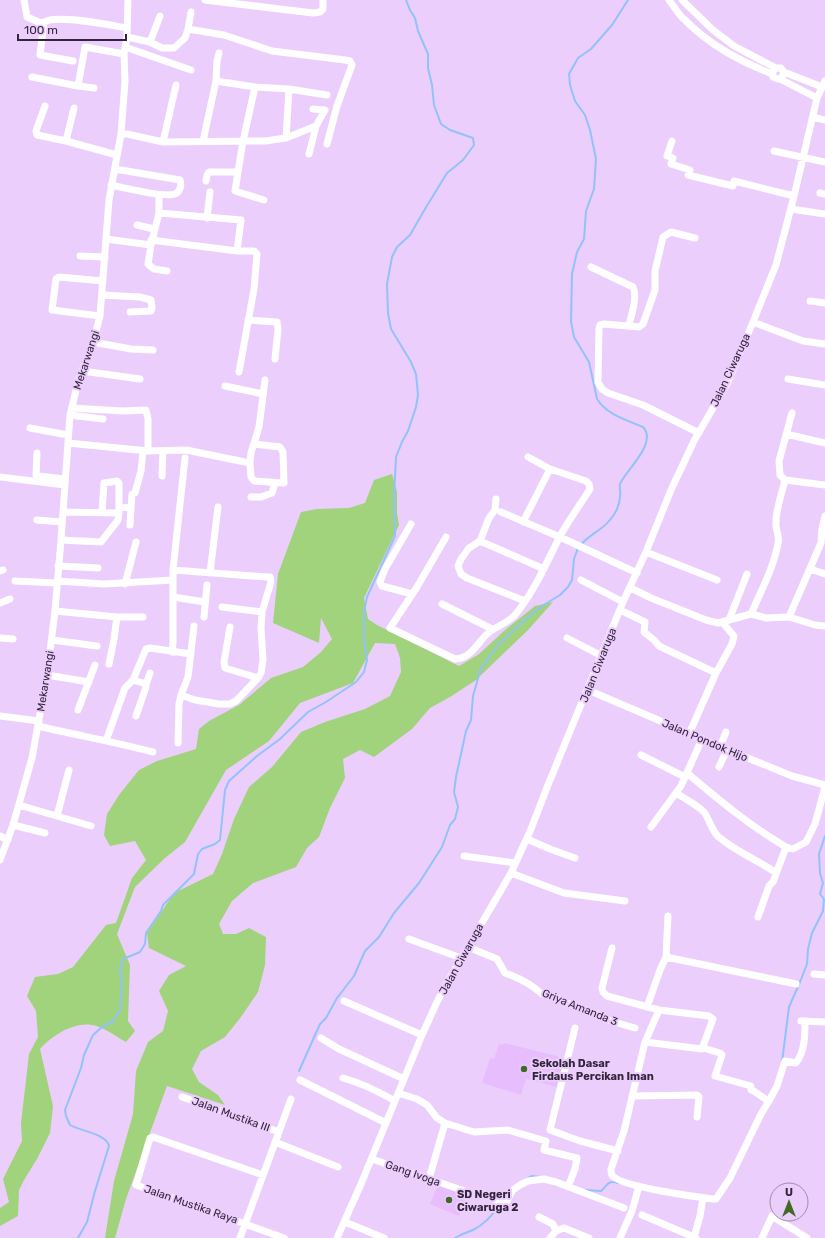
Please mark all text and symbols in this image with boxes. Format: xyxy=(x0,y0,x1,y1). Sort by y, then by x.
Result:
scale bar xyxy=(18,16,126,42)
text: 100 m xyxy=(24,23,58,37)
street label: Mekarwangi xyxy=(71,329,102,391)
street label: Jalan Ciwaruga xyxy=(708,332,753,409)
street label: Jalan Ciwaruga xyxy=(578,626,619,704)
street label: Mekarwangi xyxy=(34,650,57,712)
street label: Jalan Pondok Hijo xyxy=(660,717,750,764)
street label: Jalan Ciwaruga xyxy=(437,921,486,997)
street label: Griya Amanda 3 xyxy=(540,986,620,1029)
place label: Sekolah Dasar Firdaus Percikan Iman xyxy=(532,1057,654,1083)
marker: Sekolah Dasar Firdaus Percikan Iman xyxy=(519,1064,529,1074)
street label: Jalan Mustika III xyxy=(190,1094,272,1135)
street label: Gang Ivoga xyxy=(384,1158,442,1189)
street label: Jalan Mustika Raya xyxy=(142,1182,239,1227)
north arrow xyxy=(769,1182,809,1222)
text: U xyxy=(785,1186,793,1199)
place label: SD Negeri Ciwaruga 2 xyxy=(457,1188,518,1214)
marker: SD Negeri Ciwaruga 2 xyxy=(444,1195,454,1205)

